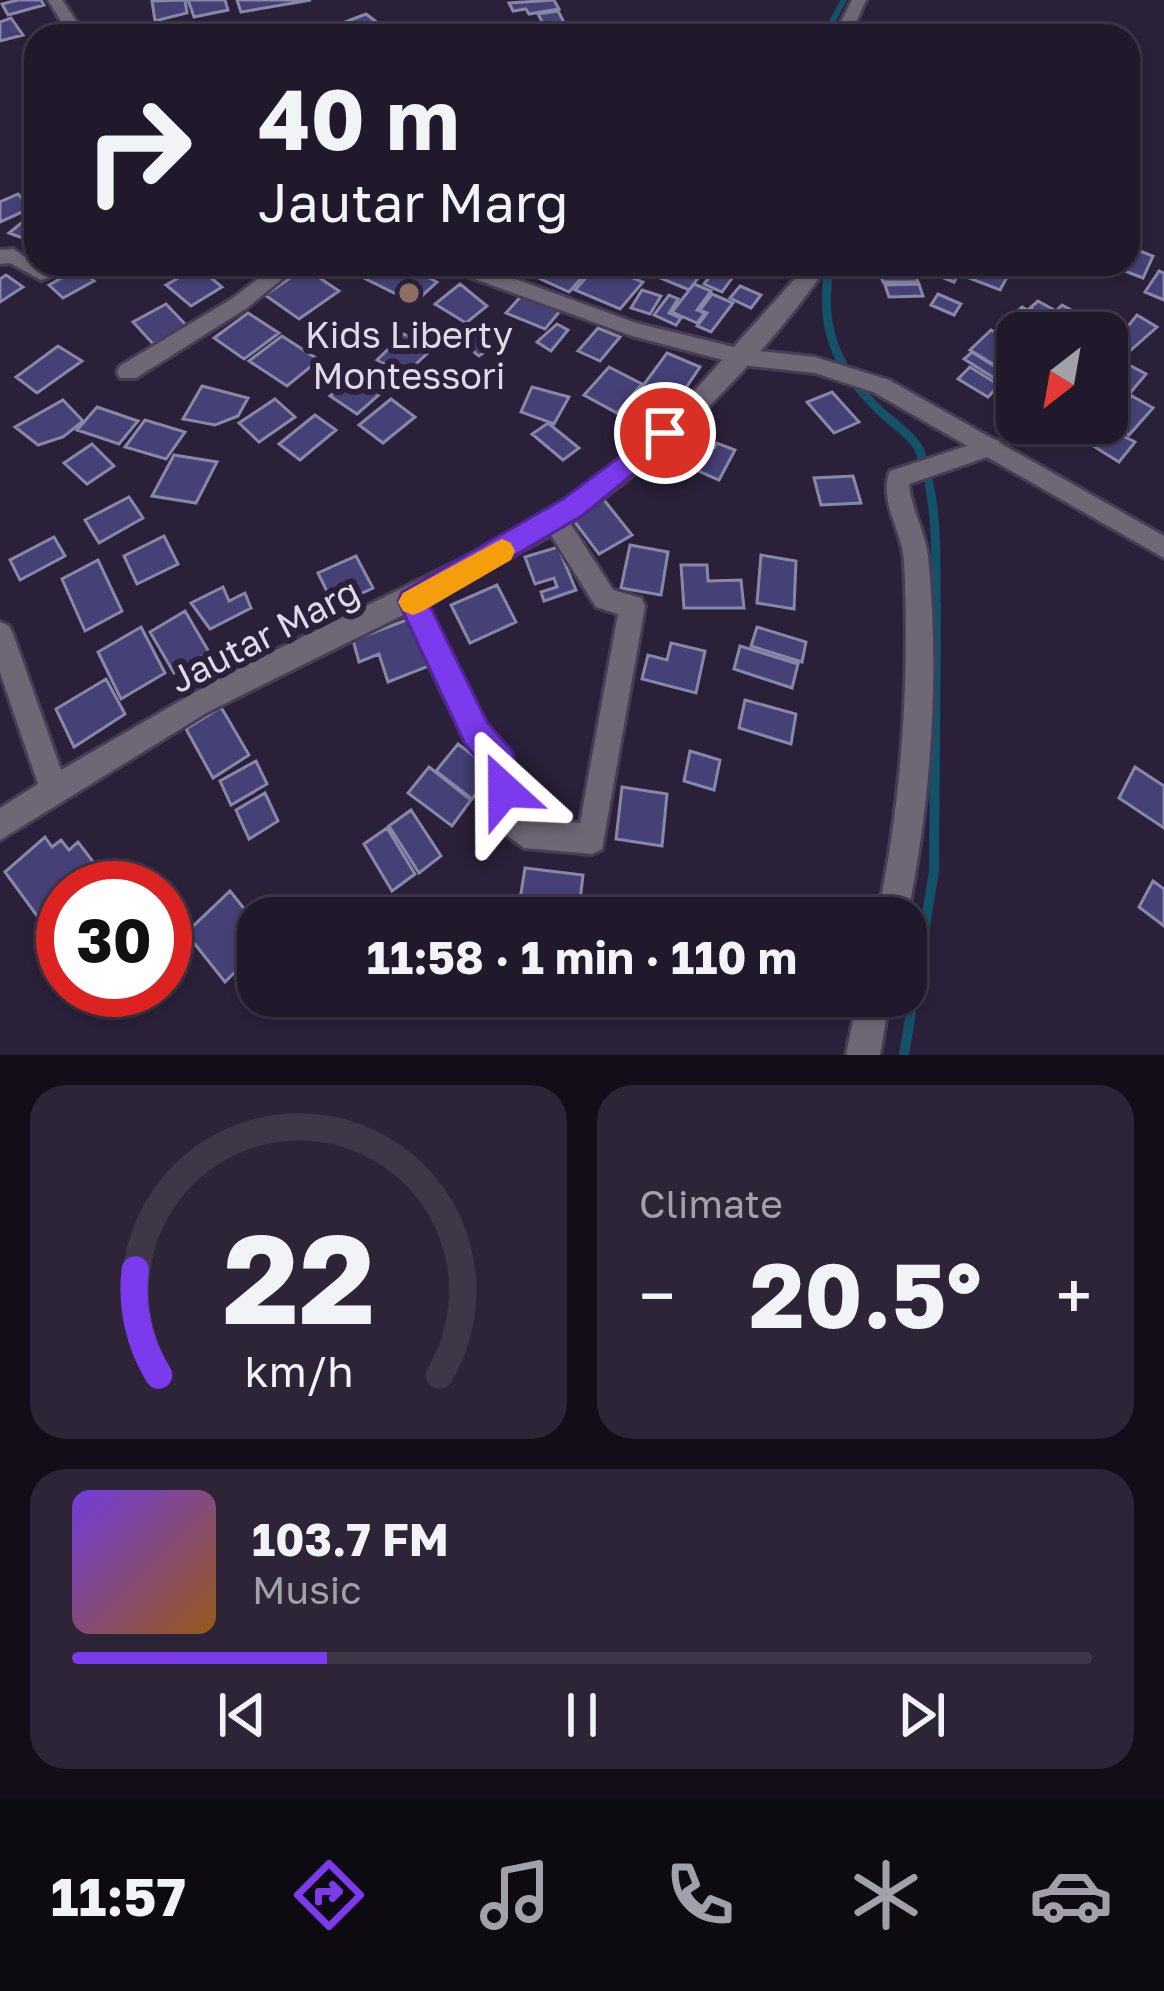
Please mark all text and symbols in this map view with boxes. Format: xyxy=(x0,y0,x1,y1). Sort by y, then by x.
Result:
text: 40 m xyxy=(258,68,460,168)
icon: right xyxy=(60,72,216,228)
text: Jautar Marg xyxy=(258,169,569,234)
marker: Kids Liberty Montessori xyxy=(396,280,422,306)
north arrow xyxy=(996,312,1128,444)
map controls xyxy=(996,312,1128,444)
place label: Kids Liberty Montessori xyxy=(305,313,513,397)
pin xyxy=(614,382,716,484)
icon: arrive xyxy=(632,400,698,466)
street label: Jautar Marg xyxy=(162,569,366,701)
position arrow xyxy=(441,727,567,853)
speed limit sign: 30 xyxy=(36,861,192,1017)
text: 11:58 · 1 min · 110 m xyxy=(367,930,797,984)
text: Climate xyxy=(639,1180,783,1227)
text: 22 xyxy=(222,1202,375,1351)
text: 20.5° xyxy=(749,1240,982,1348)
text: − xyxy=(639,1255,675,1335)
text: + xyxy=(1056,1255,1092,1335)
text: km/h xyxy=(244,1345,353,1396)
text: 103.7 FM xyxy=(252,1512,449,1566)
text: Music xyxy=(252,1566,362,1613)
icon: previous xyxy=(209,1682,275,1748)
icon: pause xyxy=(549,1682,615,1748)
icon: next xyxy=(889,1682,955,1748)
icon: directions xyxy=(287,1853,371,1937)
icon: music xyxy=(473,1853,557,1937)
icon: phone xyxy=(658,1853,742,1937)
icon: climate xyxy=(844,1853,928,1937)
icon: car xyxy=(1029,1853,1113,1937)
text: 11:57 xyxy=(51,1863,186,1928)

